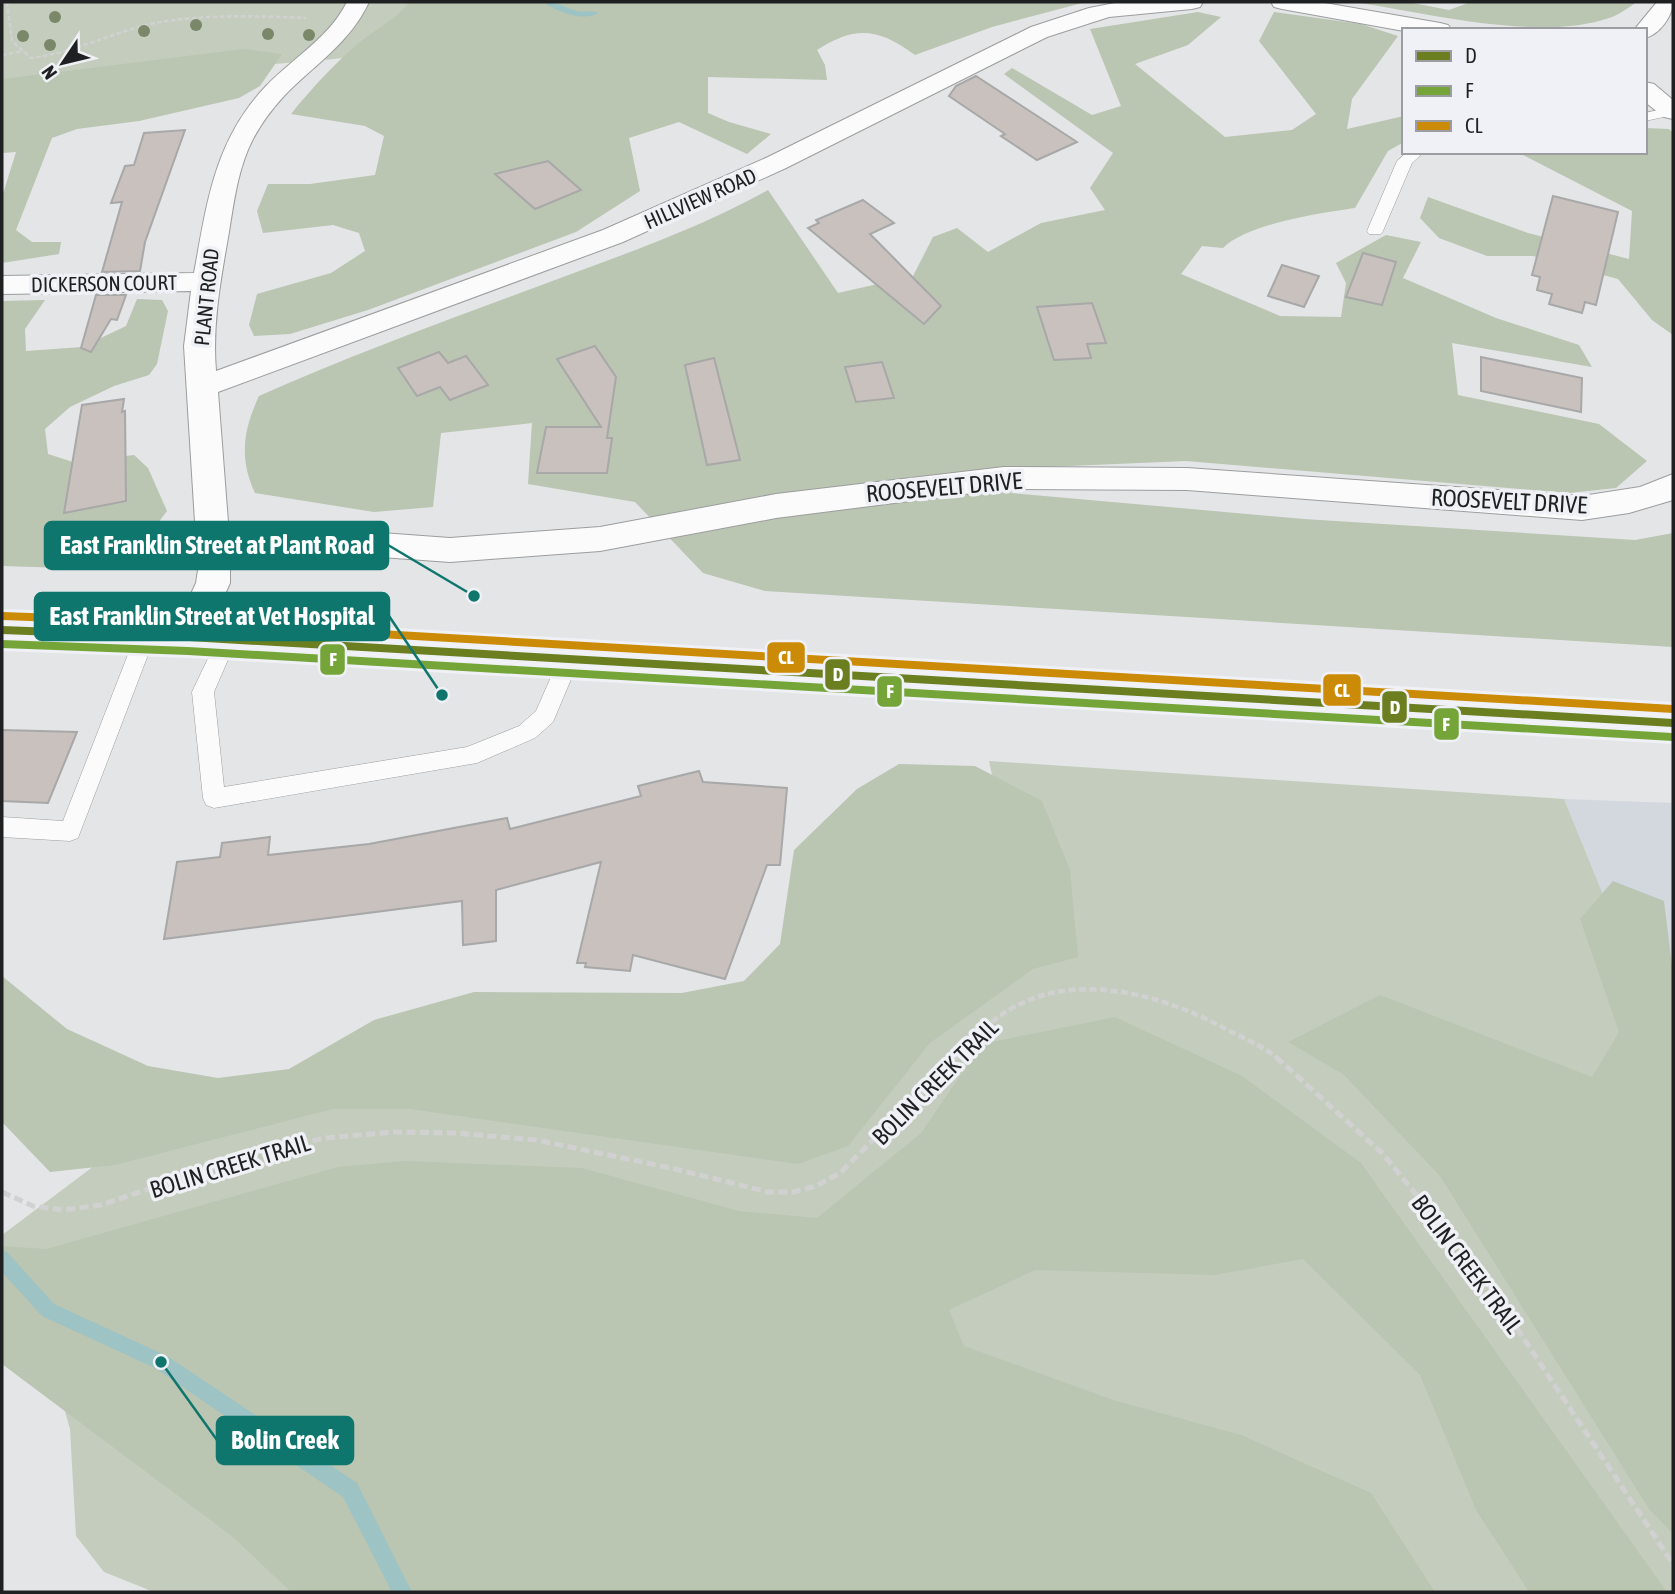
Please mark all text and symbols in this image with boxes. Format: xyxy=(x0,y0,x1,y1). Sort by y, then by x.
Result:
north arrow xyxy=(28,28,98,98)
legend xyxy=(1402,28,1647,154)
text: D xyxy=(1465,43,1477,67)
text: N xyxy=(37,62,61,84)
text: F xyxy=(1465,78,1474,102)
text: CL xyxy=(1465,113,1483,137)
street label: HILLVIEW ROAD xyxy=(640,163,760,233)
street label: PLANT ROAD xyxy=(189,247,223,347)
street label: DICKERSON COURT xyxy=(31,270,177,296)
street label: ROOSEVELT DRIVE xyxy=(865,467,1023,507)
street label: ROOSEVELT DRIVE xyxy=(1430,483,1588,519)
callout: East Franklin Street at Plant Road xyxy=(45,522,388,569)
text: East Franklin Street at Plant Road xyxy=(60,530,374,560)
callout: East Franklin Street at Vet Hospital xyxy=(35,593,389,640)
text: East Franklin Street at Vet Hospital xyxy=(49,601,376,631)
line badge: CL xyxy=(766,641,806,674)
line badge: F xyxy=(319,643,346,676)
text: CL xyxy=(778,646,795,668)
text: F xyxy=(329,648,337,670)
line badge: D xyxy=(824,658,851,691)
text: D xyxy=(833,663,844,685)
line badge: CL xyxy=(1322,673,1362,707)
line badge: F xyxy=(876,675,903,708)
text: CL xyxy=(1334,679,1351,701)
text: F xyxy=(886,680,894,702)
line badge: D xyxy=(1381,690,1408,724)
text: D xyxy=(1390,696,1401,718)
line badge: F xyxy=(1433,707,1460,741)
text: F xyxy=(1442,713,1450,735)
street label: BOLIN CREEK TRAIL xyxy=(867,1013,1004,1150)
street label: BOLIN CREEK TRAIL xyxy=(147,1129,314,1203)
street label: BOLIN CREEK TRAIL xyxy=(1406,1189,1528,1339)
callout: Bolin Creek xyxy=(217,1417,353,1464)
text: Bolin Creek xyxy=(231,1425,339,1455)

